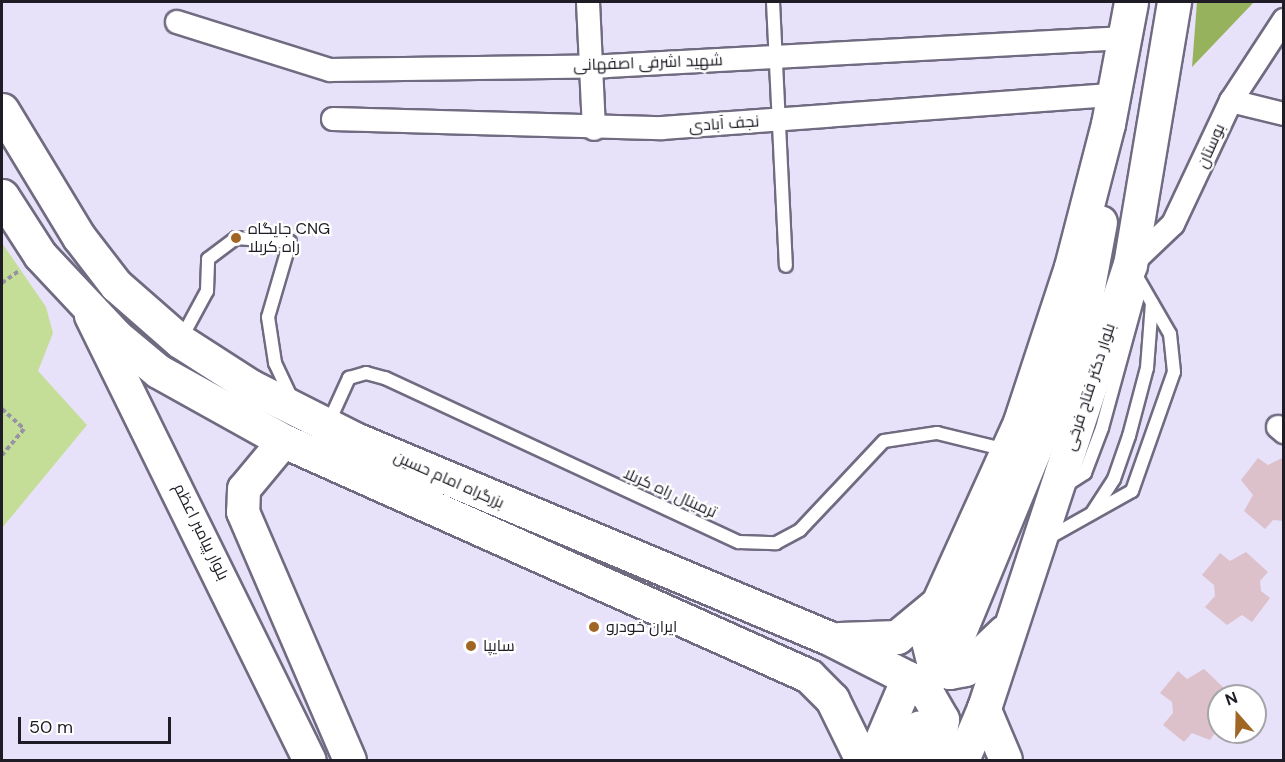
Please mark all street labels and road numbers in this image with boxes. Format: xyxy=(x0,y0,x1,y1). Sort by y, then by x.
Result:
street label: شهید اشرفی اصفهانی xyxy=(573,51,723,75)
street label: نجف آبادی xyxy=(688,112,760,136)
street label: بوستان xyxy=(1193,121,1229,171)
street label: بلوار دکتر فتاح فرخی xyxy=(1060,321,1120,453)
street label: بزرگراه امام حسین xyxy=(391,447,507,513)
street label: ترمینال راه کربلا xyxy=(620,464,720,522)
street label: بلوار پیامبر اعظم xyxy=(169,481,233,583)

